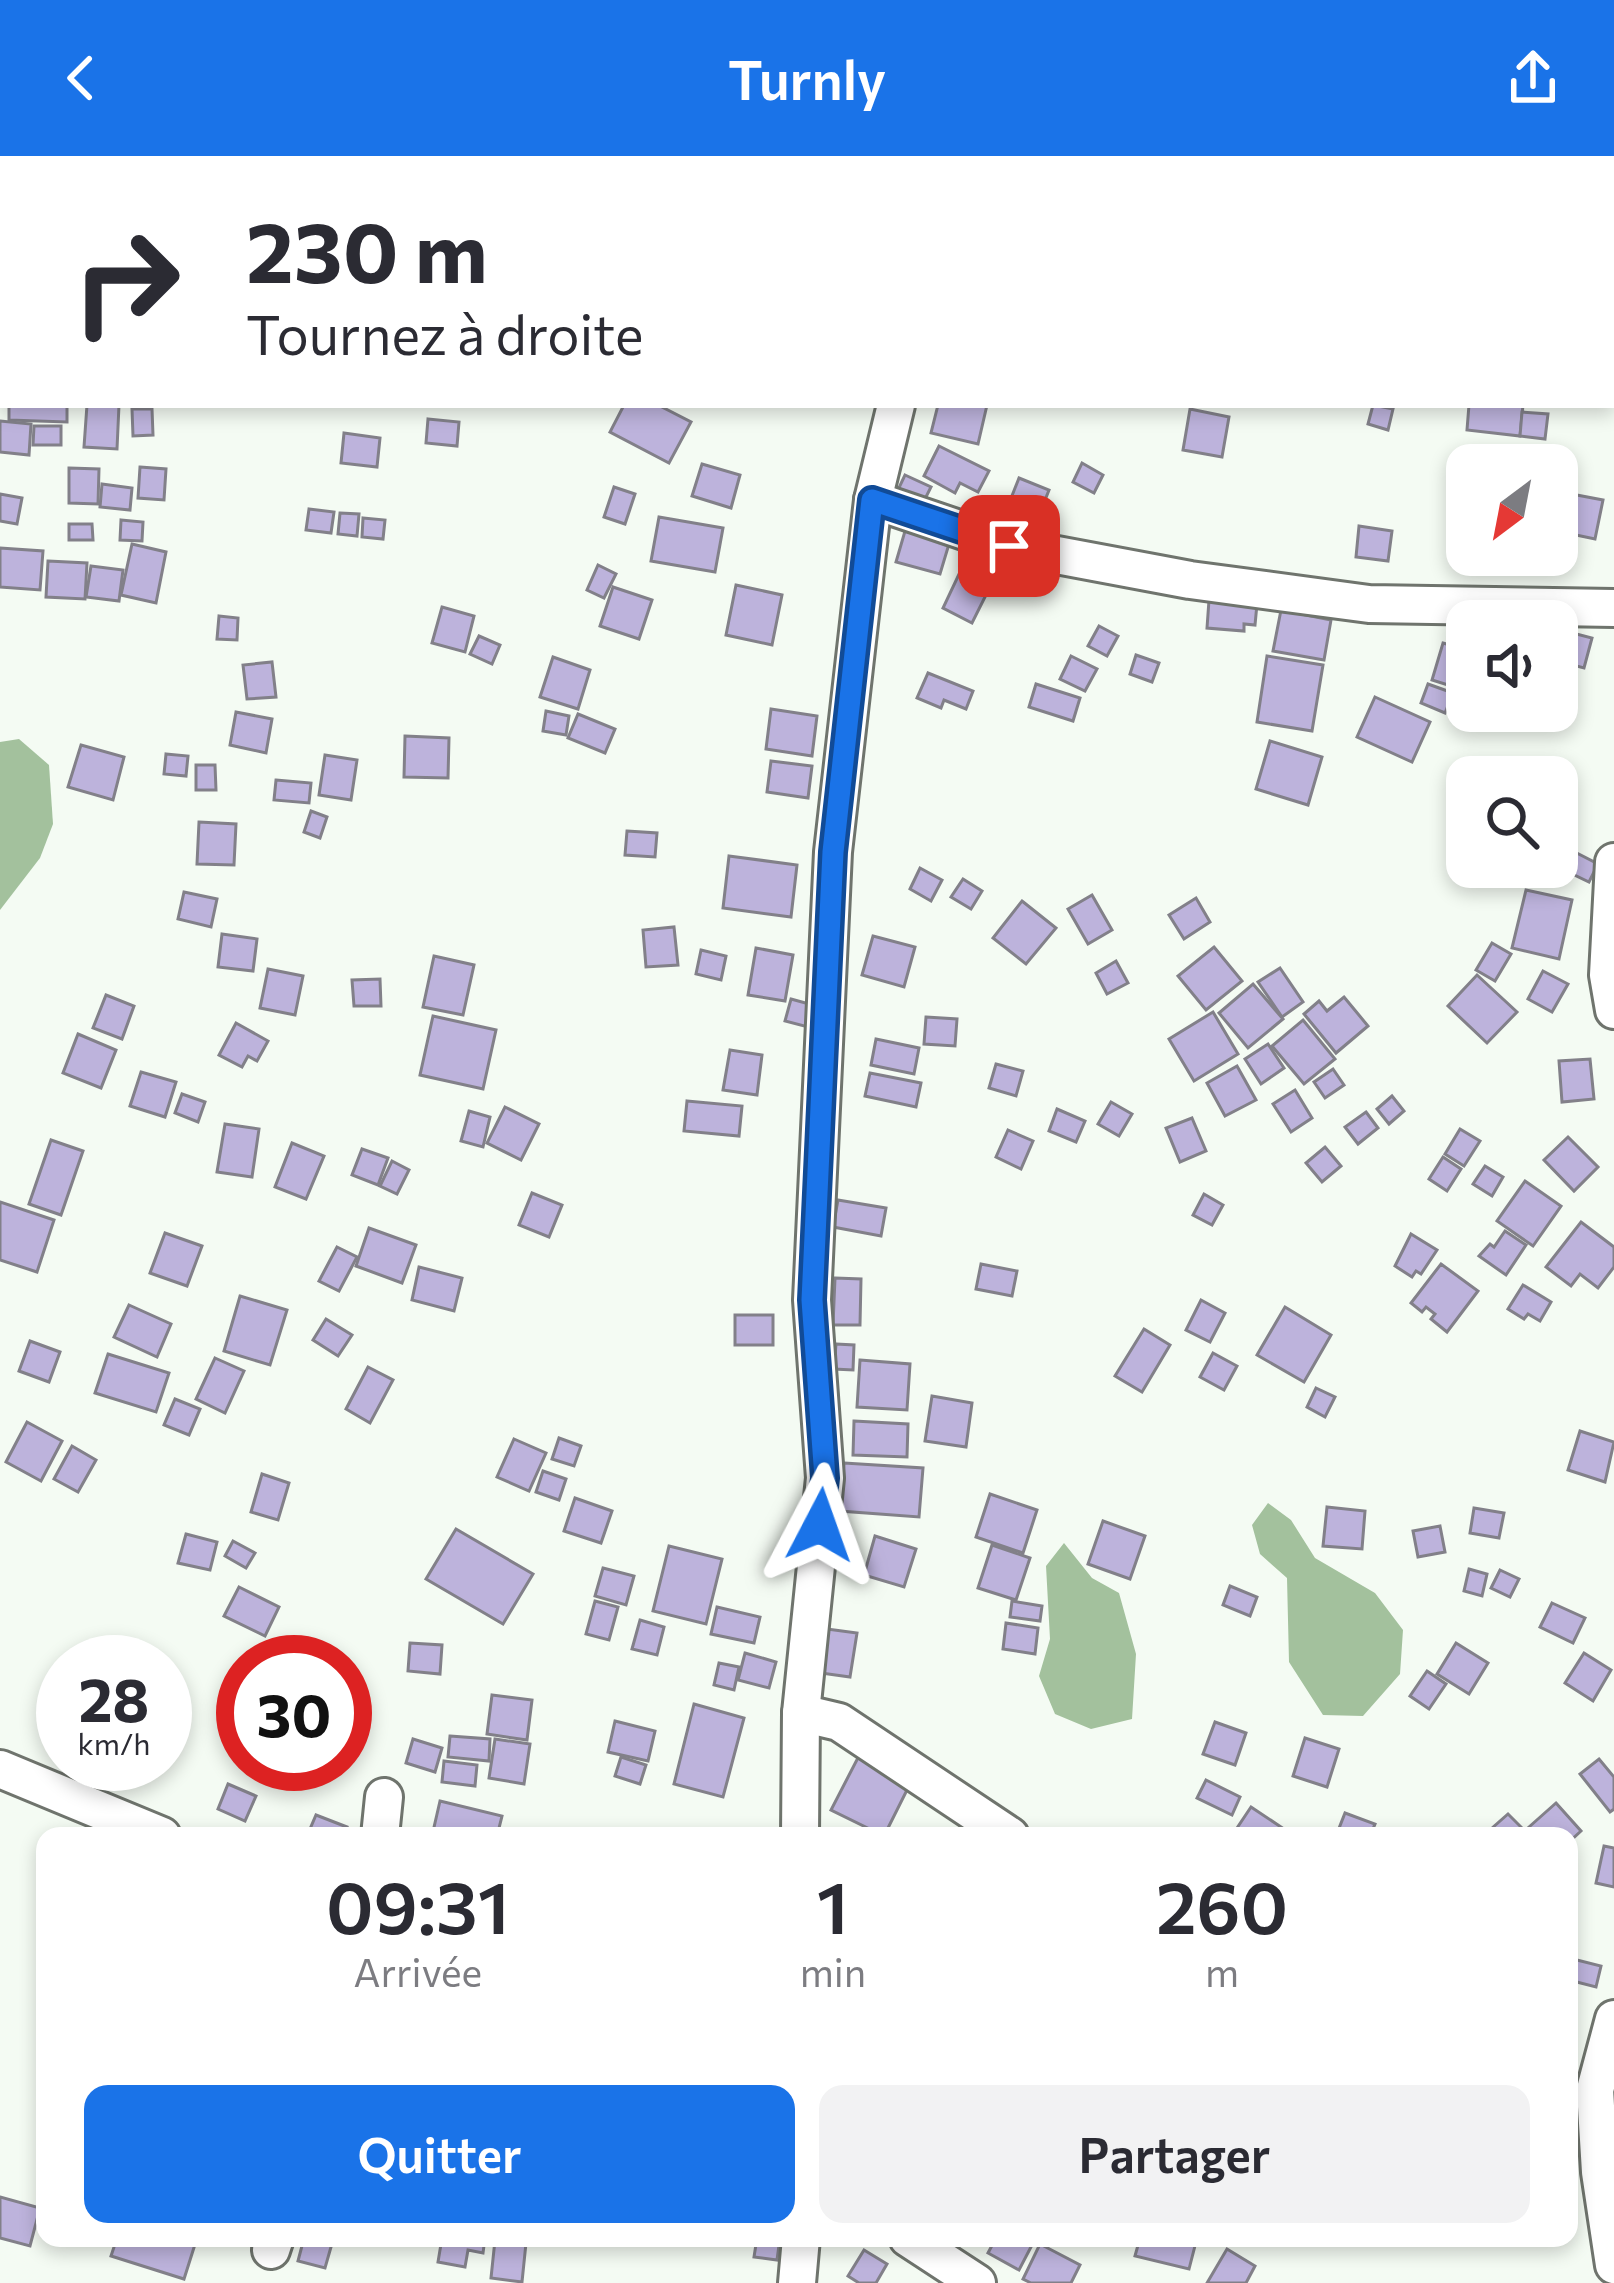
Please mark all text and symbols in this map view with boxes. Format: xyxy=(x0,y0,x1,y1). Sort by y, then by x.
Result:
icon: back xyxy=(48,45,114,111)
text: Turnly xyxy=(728,45,886,111)
icon: share xyxy=(1500,45,1566,111)
text: 230 m xyxy=(246,198,488,300)
icon: right xyxy=(48,204,204,360)
text: Tournez à droite xyxy=(246,300,644,366)
north arrow xyxy=(1446,444,1578,576)
map controls xyxy=(1446,444,1578,888)
pin xyxy=(958,495,1060,597)
icon: arrive xyxy=(976,513,1042,579)
button: sound xyxy=(1446,600,1578,732)
button: search xyxy=(1446,756,1578,888)
position arrow xyxy=(757,1462,883,1588)
speed limit sign: 30 xyxy=(216,1635,372,1791)
text: 28 xyxy=(79,1661,149,1734)
text: km/h xyxy=(78,1724,150,1761)
text: 09:31 xyxy=(326,1861,510,1949)
text: 1 xyxy=(817,1861,849,1949)
text: 260 xyxy=(1156,1861,1288,1949)
text: Arrivée xyxy=(354,1947,482,1995)
text: min xyxy=(800,1947,866,1995)
text: m xyxy=(1205,1947,1239,1995)
button: Quitter xyxy=(84,2085,795,2223)
button: Partager xyxy=(819,2085,1530,2223)

